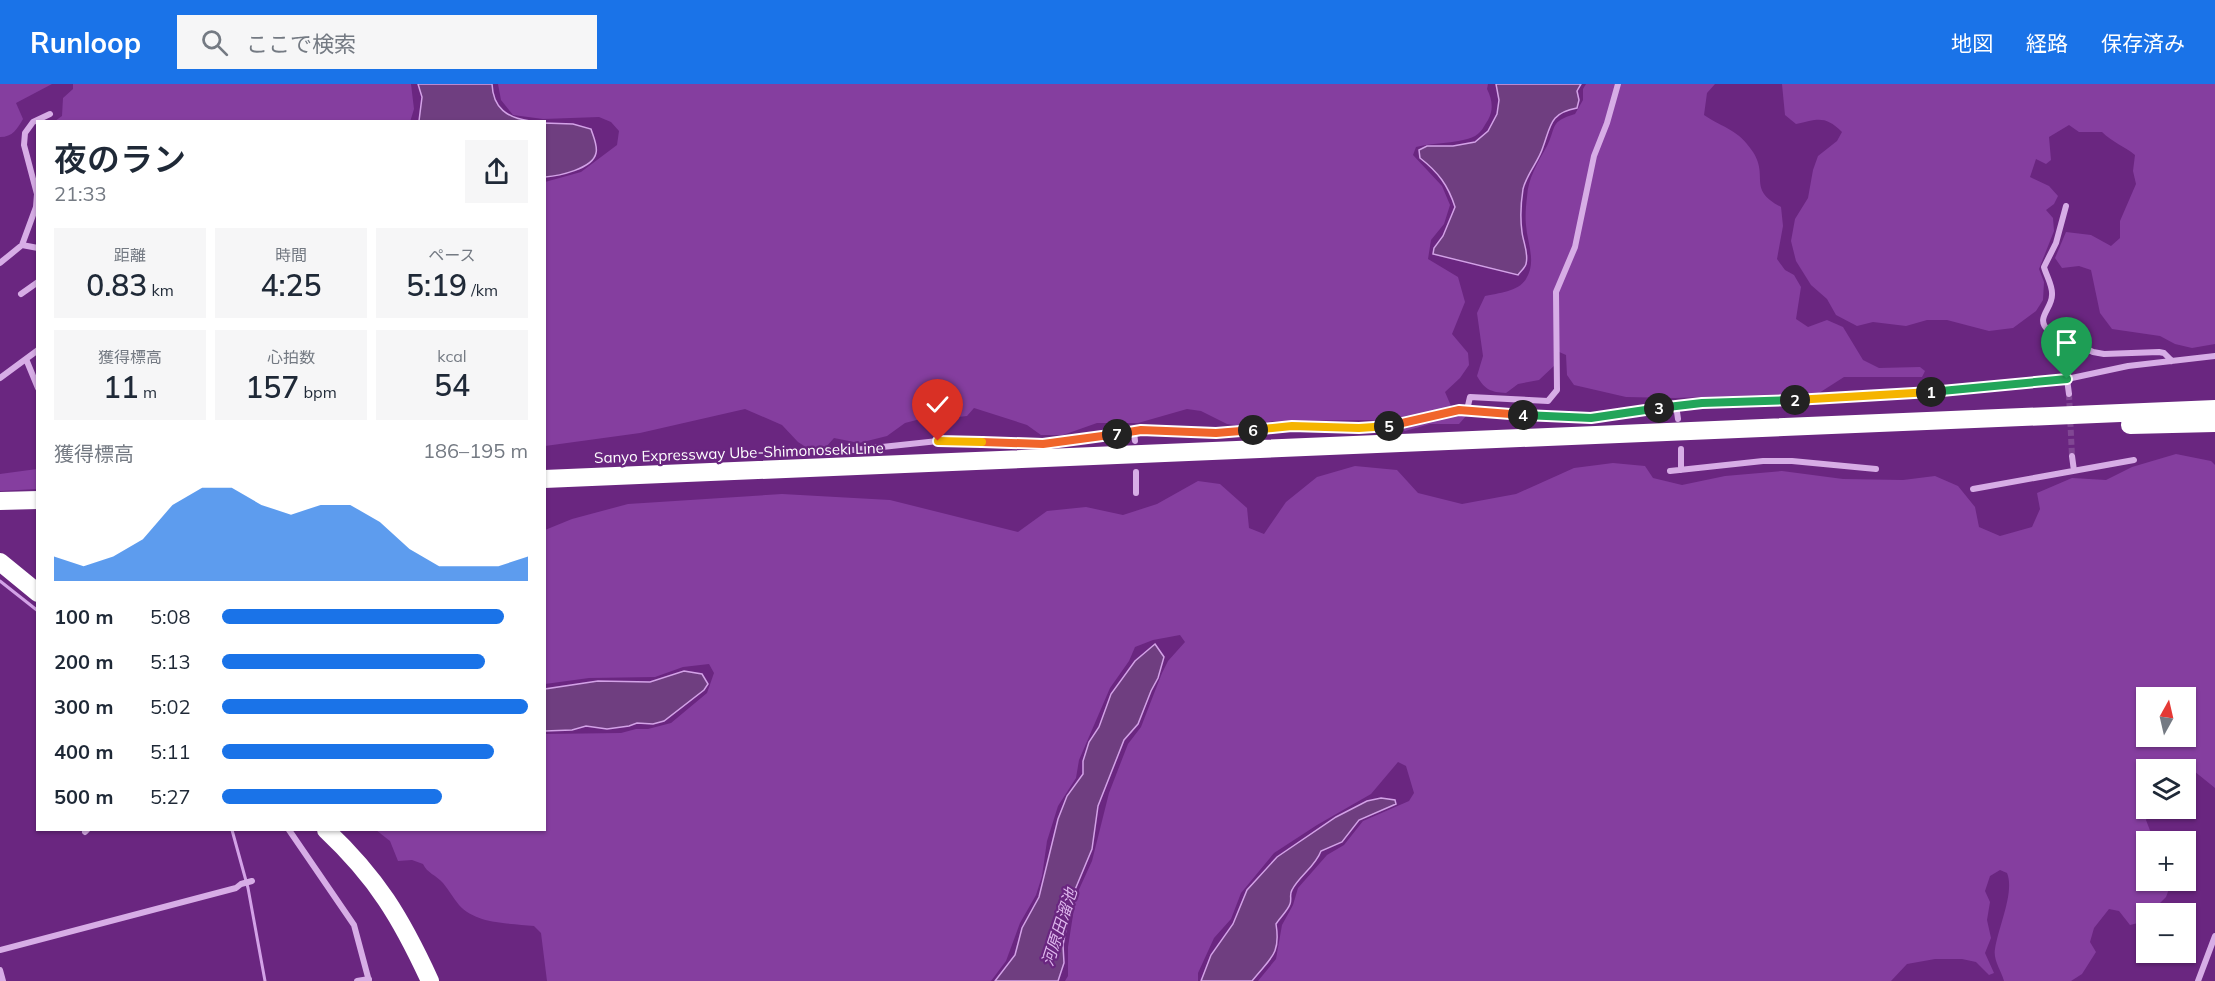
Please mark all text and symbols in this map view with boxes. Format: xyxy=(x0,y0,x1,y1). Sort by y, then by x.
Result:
search box xyxy=(177,15,597,69)
text: Runloop xyxy=(30,25,141,60)
icon: search xyxy=(198,26,231,59)
text: ここで検索 xyxy=(246,30,356,58)
text: 地図 xyxy=(1951,30,1993,56)
text: 経路 xyxy=(2026,30,2068,56)
text: 保存済み xyxy=(2101,30,2185,56)
text: 夜のラン xyxy=(54,138,186,179)
button: share xyxy=(465,140,528,203)
text: 21:33 xyxy=(54,181,107,206)
text: 距離 xyxy=(114,245,146,265)
text: 時間 xyxy=(275,245,307,265)
text: ペース xyxy=(428,245,476,265)
text: 0.83 xyxy=(86,266,147,304)
text: 4:25 xyxy=(260,266,322,304)
text: 5:19 xyxy=(406,266,467,304)
text: km xyxy=(147,280,174,300)
text: /km xyxy=(467,280,498,300)
pin xyxy=(2041,317,2092,379)
icon: arrive xyxy=(2050,326,2083,359)
text: kcal xyxy=(437,346,467,366)
text: 獲得標高 xyxy=(98,347,162,367)
text: 心拍数 xyxy=(267,347,315,367)
text: 54 xyxy=(434,366,470,404)
text: 11 xyxy=(103,368,139,406)
text: 157 xyxy=(245,368,299,406)
pin: 1 xyxy=(1916,377,1946,407)
pin xyxy=(912,379,963,441)
text: m xyxy=(139,382,157,402)
text: bpm xyxy=(299,382,337,402)
text: 1 xyxy=(1926,382,1936,402)
pin: 2 xyxy=(1780,385,1810,415)
icon: check xyxy=(921,388,954,421)
text: 2 xyxy=(1790,390,1800,410)
pin: 3 xyxy=(1644,393,1674,423)
text: 3 xyxy=(1654,398,1664,418)
pin: 4 xyxy=(1508,400,1538,430)
text: 4 xyxy=(1518,405,1528,425)
pin: 5 xyxy=(1374,411,1404,441)
pin: 6 xyxy=(1238,415,1268,445)
text: 5 xyxy=(1384,416,1394,436)
pin: 7 xyxy=(1102,419,1132,449)
text: 6 xyxy=(1248,420,1258,440)
text: 7 xyxy=(1112,424,1122,444)
text: 186–195 m xyxy=(423,438,528,463)
street label: Sanyo Expressway Ube-Shimonoseki Line xyxy=(594,438,884,467)
text: 獲得標高 xyxy=(54,441,134,466)
text: 100 m xyxy=(54,604,113,629)
text: 5:08 xyxy=(150,604,191,629)
text: 200 m xyxy=(54,649,113,674)
text: 5:13 xyxy=(150,649,191,674)
north arrow xyxy=(2136,687,2196,747)
map controls xyxy=(2136,687,2196,963)
text: 300 m xyxy=(54,694,113,719)
text: 5:02 xyxy=(150,694,191,719)
text: 400 m xyxy=(54,739,113,764)
text: 5:11 xyxy=(150,739,191,764)
button: layers xyxy=(2136,759,2196,819)
text: 500 m xyxy=(54,784,113,809)
text: 5:27 xyxy=(150,784,191,809)
button: + xyxy=(2136,831,2196,891)
water label: 河原田溜池 xyxy=(1037,884,1081,968)
button: − xyxy=(2136,903,2196,963)

